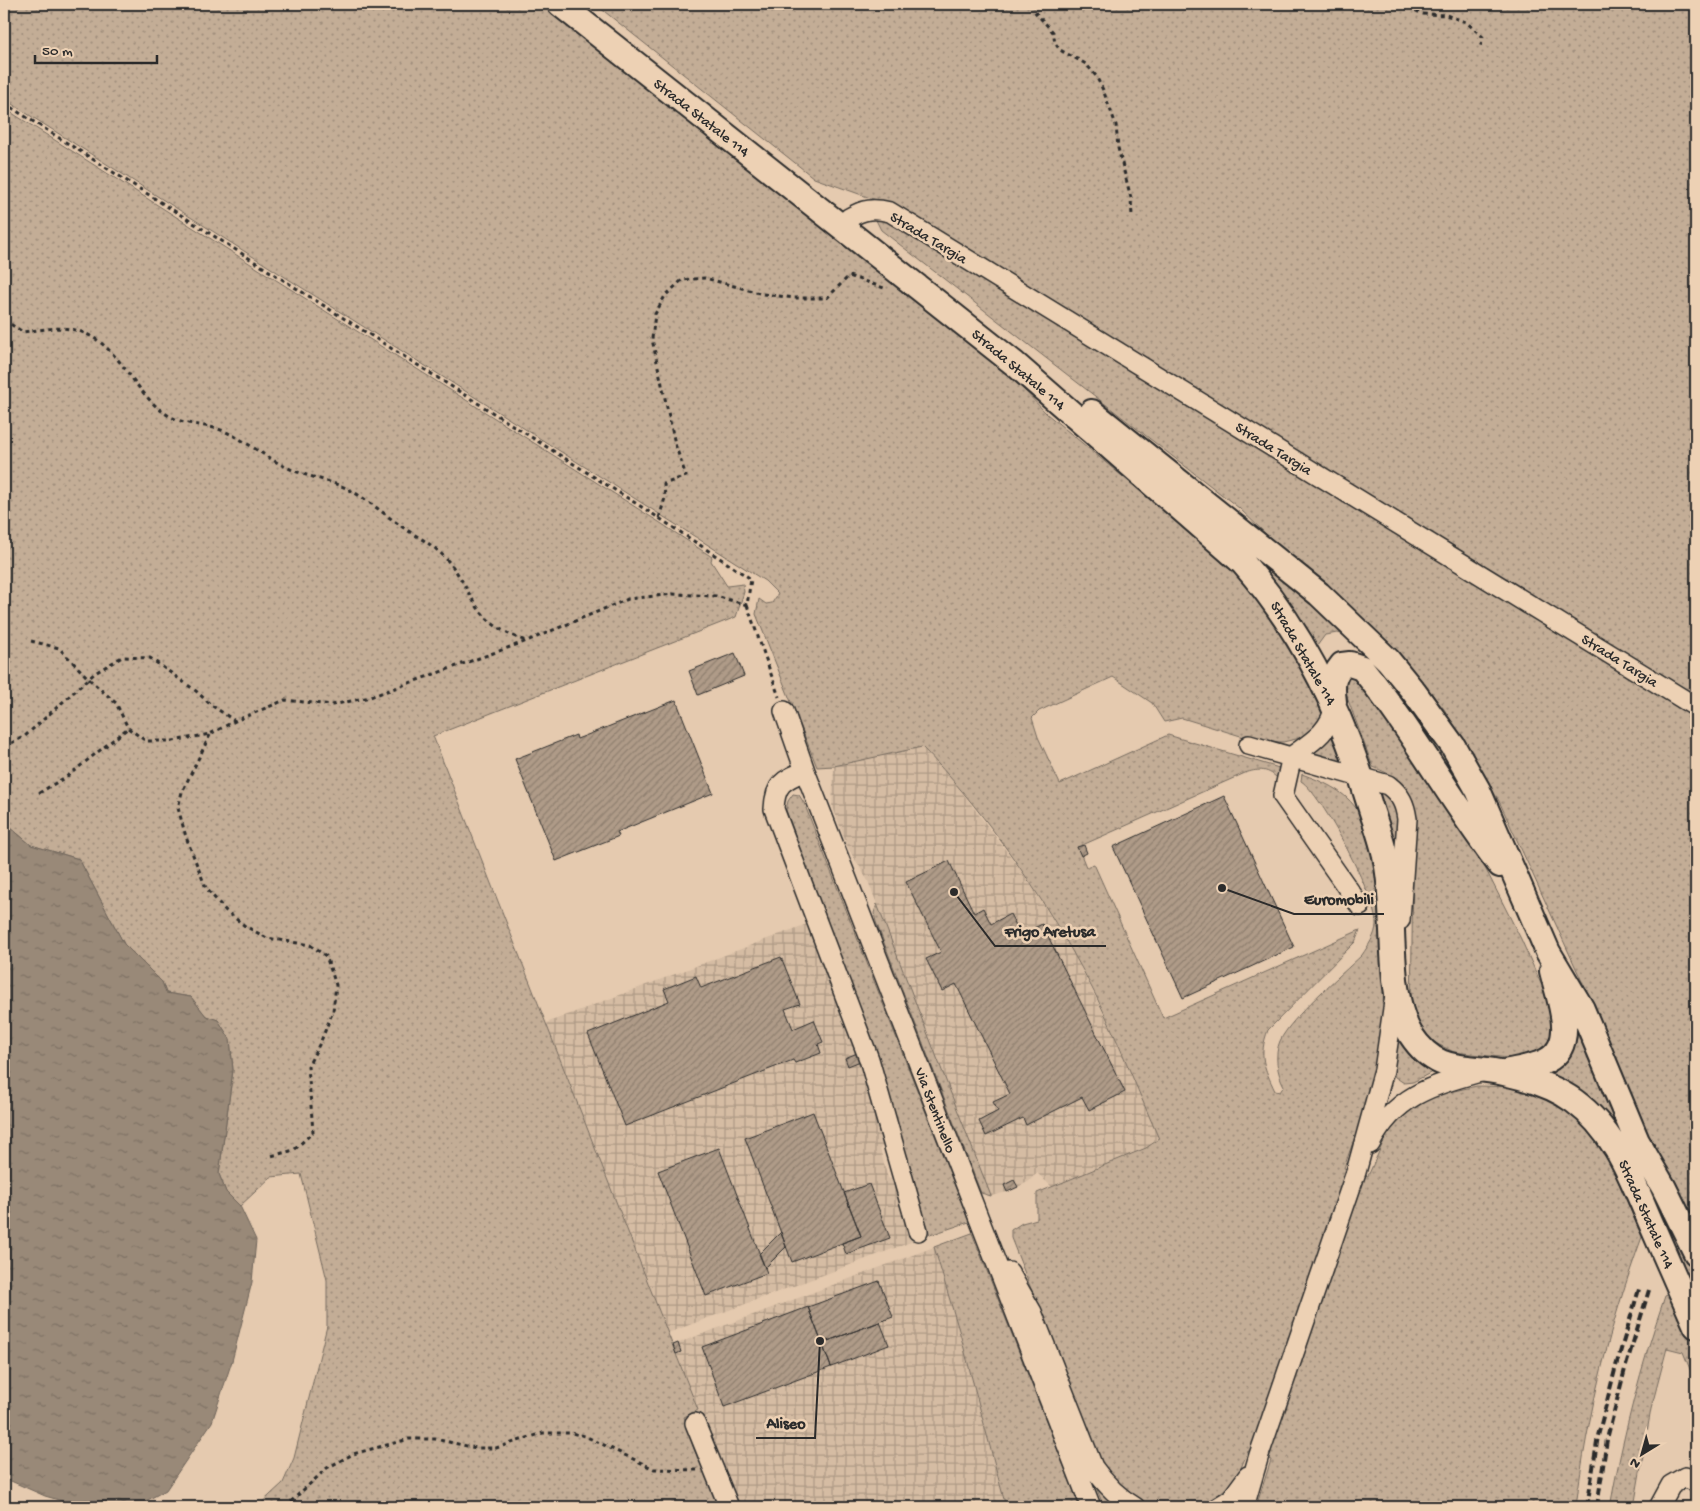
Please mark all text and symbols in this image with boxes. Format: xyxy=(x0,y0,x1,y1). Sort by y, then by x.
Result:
scale bar xyxy=(35,32,158,64)
text: 50 m xyxy=(42,43,73,61)
street label: Strada Statale 114 xyxy=(649,75,752,162)
street label: Strada Targia xyxy=(886,209,970,269)
street label: Strada Statale 114 xyxy=(967,326,1068,415)
street label: Strada Targia xyxy=(1231,419,1315,481)
street label: Strada Statale 114 xyxy=(1265,599,1339,709)
street label: Strada Targia xyxy=(1577,631,1661,693)
callout: Euromobili xyxy=(1294,883,1384,914)
text: Euromobili xyxy=(1304,892,1375,911)
callout: Frigo Aretusa xyxy=(995,915,1106,946)
text: Frigo Aretusa xyxy=(1004,924,1096,943)
street label: Via Stentinello xyxy=(909,1065,959,1156)
street label: Strada Statale 114 xyxy=(1613,1158,1677,1272)
callout: Aliseo xyxy=(756,1407,815,1438)
text: Aliseo xyxy=(766,1416,806,1435)
north arrow xyxy=(1618,1428,1668,1478)
text: N xyxy=(1627,1453,1644,1472)

